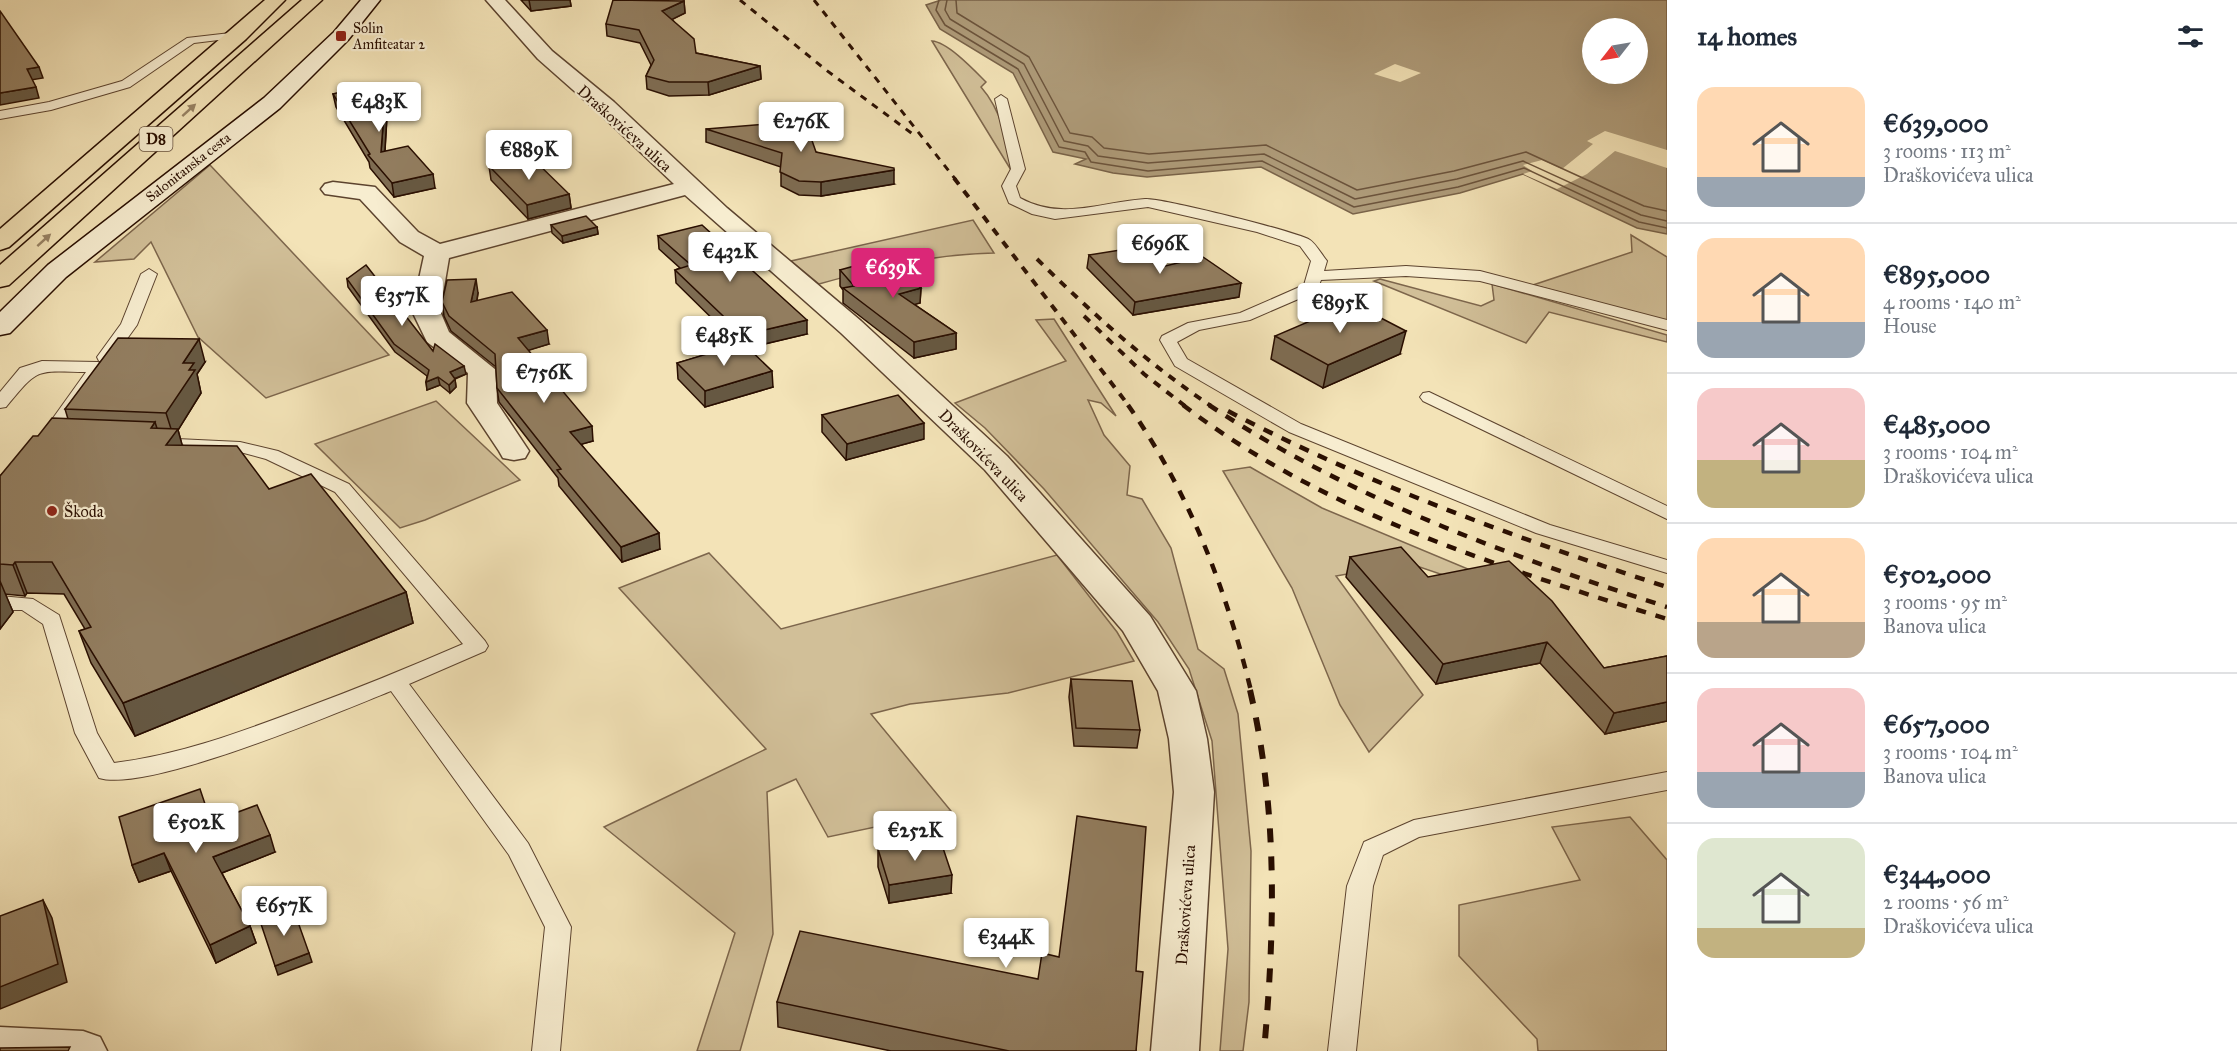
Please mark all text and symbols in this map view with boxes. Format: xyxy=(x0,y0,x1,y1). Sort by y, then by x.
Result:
north arrow xyxy=(1582,18,1648,84)
map controls xyxy=(1582,18,1648,84)
place label: Solin Amfiteatar 2 xyxy=(352,20,425,53)
text: 14 homes xyxy=(1697,20,1797,52)
icon: filters xyxy=(2174,20,2207,53)
marker: Solin Amfiteatar 2 xyxy=(334,29,348,43)
street label: Draškovićeva ulica xyxy=(574,81,676,176)
pin: €483K xyxy=(337,82,421,133)
text: €483K xyxy=(351,89,407,113)
pin: €276K xyxy=(759,102,843,153)
one-way arrow xyxy=(181,103,196,117)
text: €639,000 xyxy=(1883,107,1989,139)
text: €276K xyxy=(773,109,829,133)
icon: home xyxy=(1745,111,1817,183)
road number: D8 xyxy=(140,127,172,151)
street label: Salonitanska cesta xyxy=(143,129,234,206)
pin: €889K xyxy=(487,130,571,181)
text: €889K xyxy=(500,137,558,161)
text: 3 rooms · 113 m² xyxy=(1883,139,2011,163)
text: Draškovićeva ulica xyxy=(1883,163,2034,187)
pin: €696K xyxy=(1118,224,1202,275)
text: €696K xyxy=(1131,231,1189,255)
pin: €432K xyxy=(688,232,772,283)
one-way arrow xyxy=(36,233,51,247)
text: €432K xyxy=(702,239,758,263)
pin: €639K xyxy=(851,248,935,299)
text: €639K xyxy=(865,255,921,279)
text: €895,000 xyxy=(1883,258,1990,290)
icon: home xyxy=(1745,262,1817,334)
pin: €357K xyxy=(360,276,444,327)
text: €357K xyxy=(375,283,429,307)
pin: €895K xyxy=(1298,283,1382,334)
text: €895K xyxy=(1312,290,1369,314)
text: 4 rooms · 140 m² xyxy=(1883,290,2021,314)
text: House xyxy=(1883,314,1937,338)
pin: €485K xyxy=(682,316,766,367)
text: €485K xyxy=(695,323,753,347)
pin: €756K xyxy=(502,353,586,404)
text: €756K xyxy=(516,360,572,384)
street label: Draškovićeva ulica xyxy=(935,405,1032,505)
text: €485,000 xyxy=(1883,408,1991,440)
icon: home xyxy=(1745,412,1817,484)
text: 3 rooms · 104 m² xyxy=(1883,440,2018,464)
text: Draškovićeva ulica xyxy=(1883,464,2034,488)
place label: Škoda xyxy=(64,501,104,521)
marker: Škoda xyxy=(45,504,59,518)
text: €502,000 xyxy=(1883,558,1991,590)
icon: home xyxy=(1745,562,1817,634)
text: 3 rooms · 95 m² xyxy=(1883,590,2007,614)
text: Banova ulica xyxy=(1883,614,1986,638)
text: €657,000 xyxy=(1883,708,1990,740)
icon: home xyxy=(1745,712,1817,784)
text: 3 rooms · 104 m² xyxy=(1883,740,2018,764)
text: Banova ulica xyxy=(1883,764,1986,788)
pin: €502K xyxy=(154,803,238,854)
text: €502K xyxy=(167,810,225,834)
pin: €252K xyxy=(873,811,957,862)
text: €252K xyxy=(887,818,943,842)
street label: Draškovićeva ulica xyxy=(1172,844,1199,966)
text: €344,000 xyxy=(1883,858,1991,890)
icon: home xyxy=(1745,862,1817,934)
pin: €657K xyxy=(242,886,326,937)
text: 2 rooms · 56 m² xyxy=(1883,890,2009,914)
text: €657K xyxy=(256,893,312,917)
text: Draškovićeva ulica xyxy=(1883,914,2034,938)
pin: €344K xyxy=(964,918,1048,969)
text: €344K xyxy=(978,925,1034,949)

